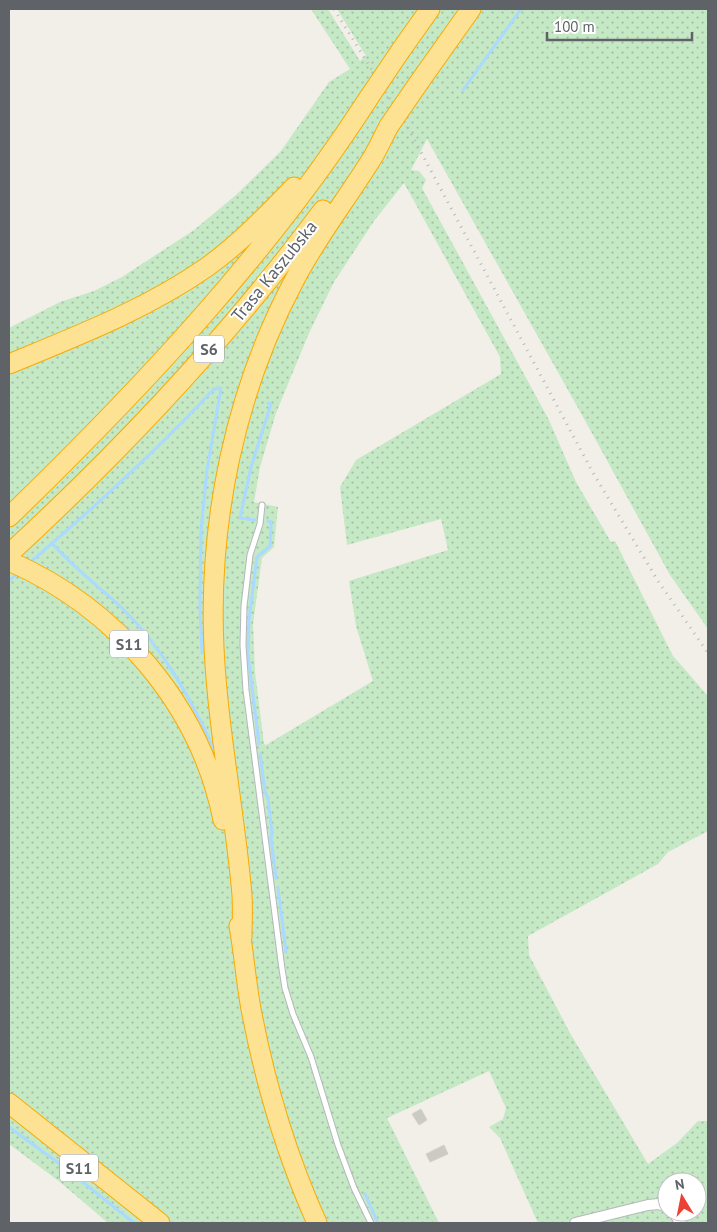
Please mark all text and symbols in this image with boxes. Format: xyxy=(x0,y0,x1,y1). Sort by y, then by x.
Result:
scale bar xyxy=(547,10,692,42)
text: 100 m xyxy=(554,17,595,36)
street label: Trasa Kaszubska xyxy=(226,216,322,326)
road number: S6 xyxy=(194,336,224,362)
road number: S11 xyxy=(110,630,148,658)
road number: S11 xyxy=(60,1154,98,1182)
north arrow xyxy=(657,1172,707,1222)
text: N xyxy=(674,1175,686,1194)

